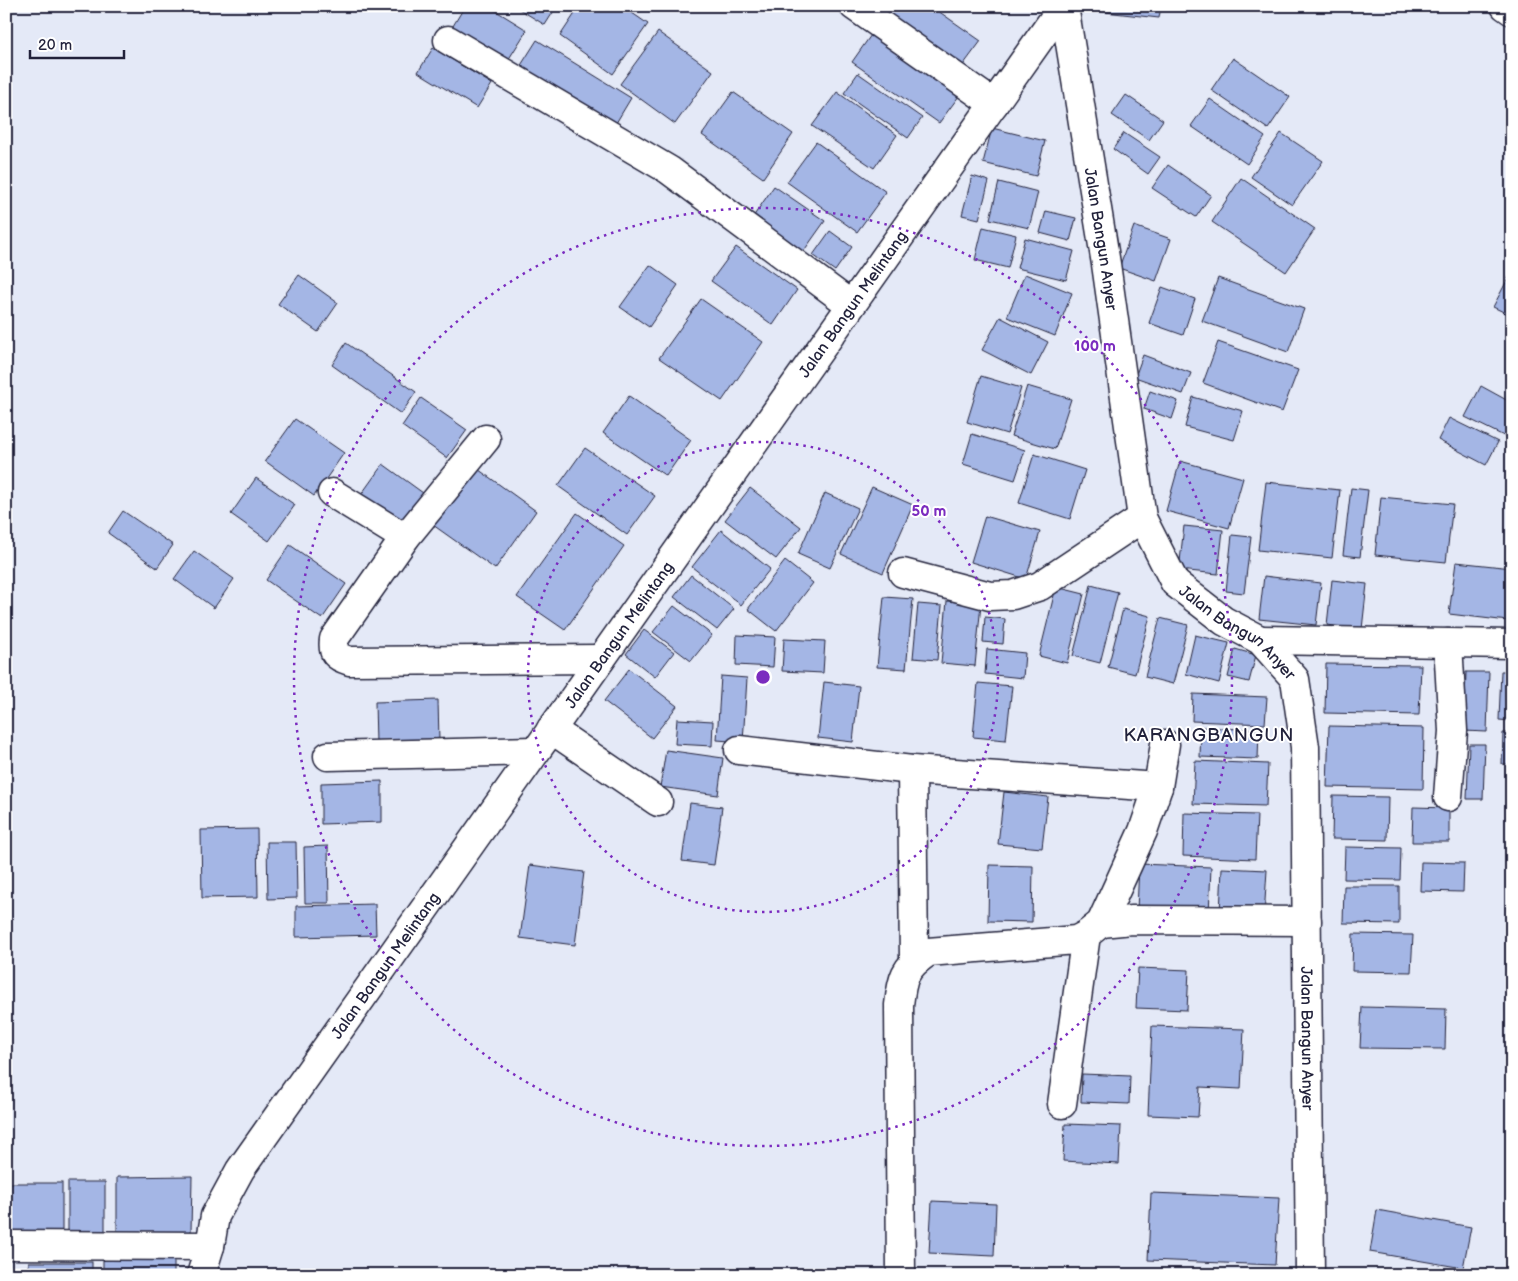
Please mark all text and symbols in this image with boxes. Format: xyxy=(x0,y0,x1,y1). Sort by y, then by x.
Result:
scale bar xyxy=(30,28,124,60)
text: 20 m xyxy=(38,36,72,55)
street label: Jalan Bangun Anyer xyxy=(1079,167,1120,312)
street label: Jalan Bangun Melintang xyxy=(795,228,912,382)
text: 100 m xyxy=(1074,337,1116,356)
text: 50 m xyxy=(912,502,947,521)
street label: Jalan Bangun Melintang xyxy=(562,558,678,712)
street label: Jalan Bangun Anyer xyxy=(1175,582,1299,684)
centre of rings xyxy=(754,668,772,686)
district label: KARANGBANGUN xyxy=(1124,724,1294,747)
street label: Jalan Bangun Melintang xyxy=(328,889,444,1043)
street label: Jalan Bangun Anyer xyxy=(1296,966,1316,1111)

